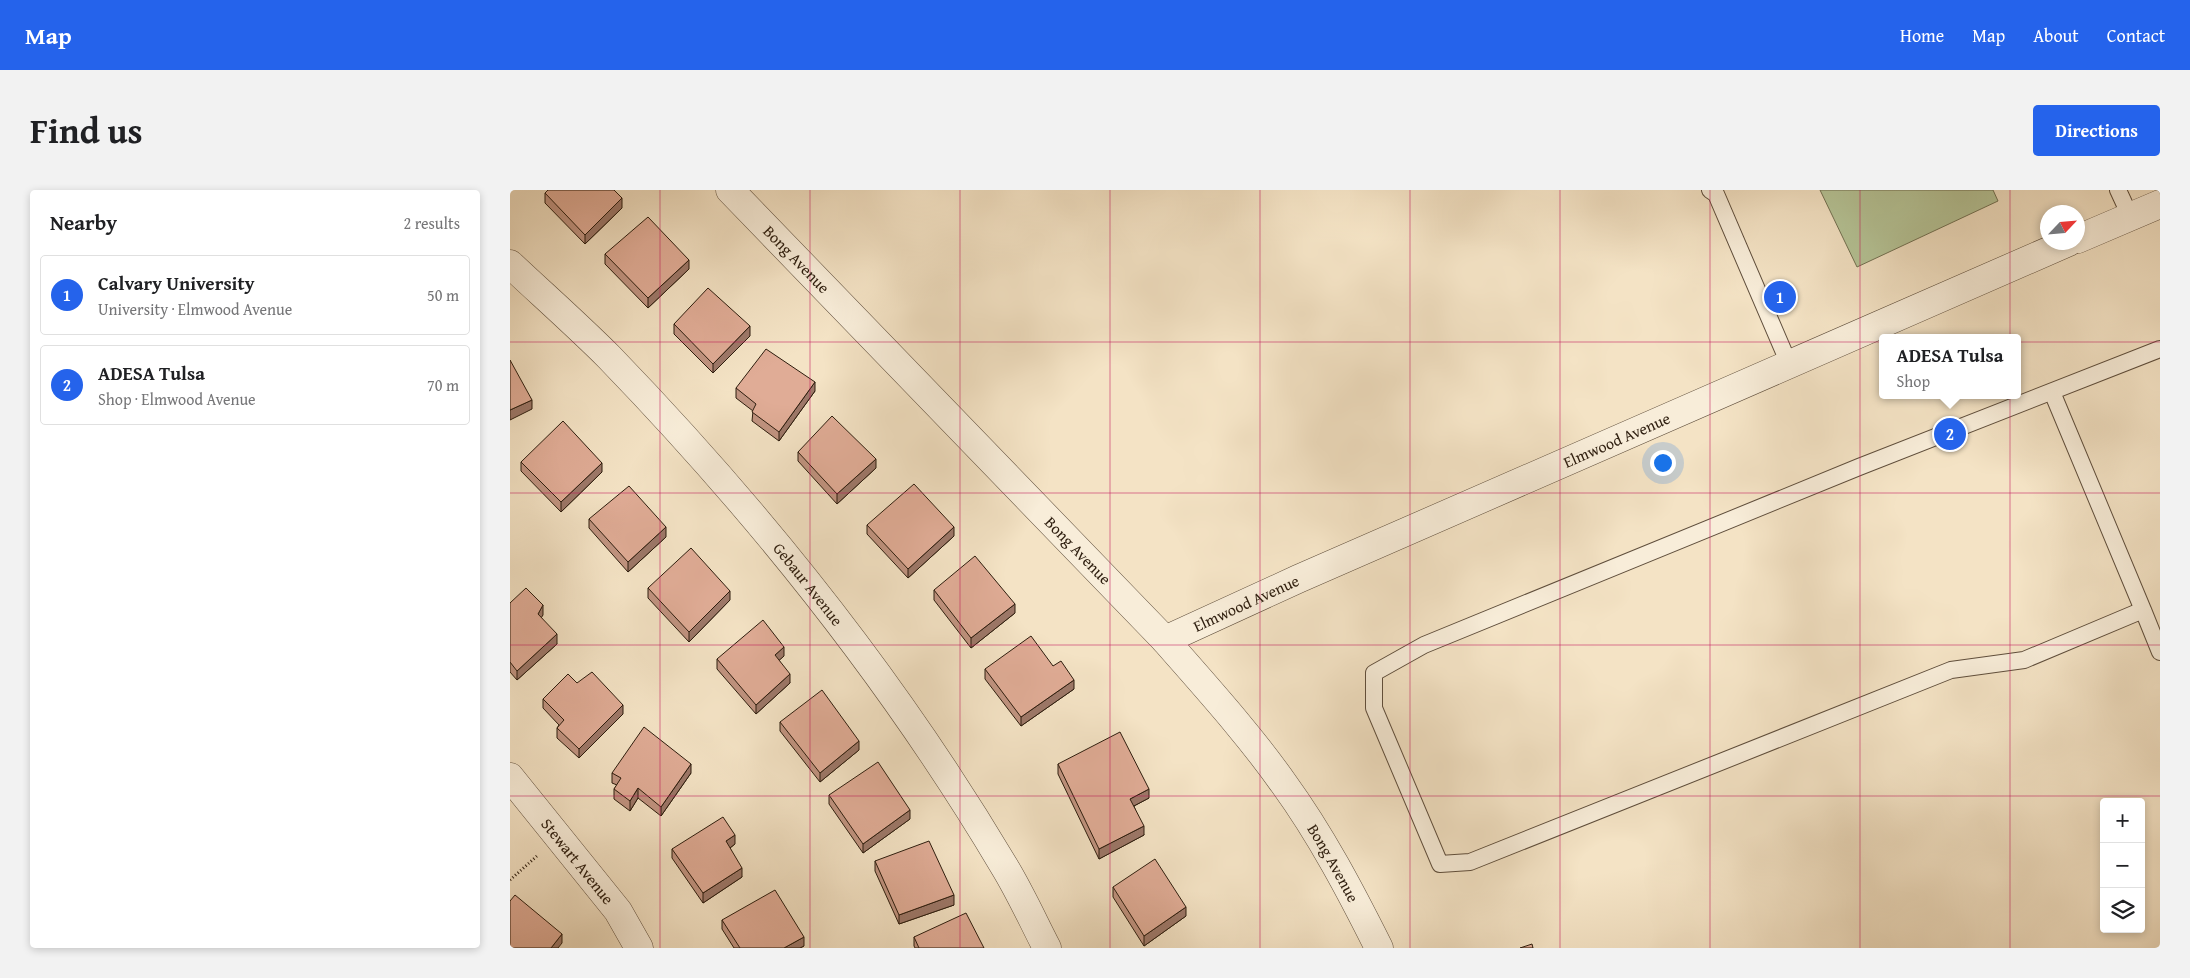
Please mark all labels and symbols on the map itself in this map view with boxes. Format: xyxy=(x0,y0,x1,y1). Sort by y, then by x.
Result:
north arrow xyxy=(2040,205,2085,250)
street label: Bong Avenue xyxy=(758,219,836,299)
pin: 1 xyxy=(1764,278,1796,316)
street label: Elmwood Avenue xyxy=(1559,406,1674,474)
pin: 2 xyxy=(1934,415,1966,453)
your location xyxy=(1650,450,1676,476)
street label: Bong Avenue xyxy=(1039,511,1117,590)
street label: Gebaur Avenue xyxy=(768,537,849,631)
street label: Elmwood Avenue xyxy=(1189,568,1303,638)
street label: Stewart Avenue xyxy=(536,813,620,909)
street label: Bong Avenue xyxy=(1302,819,1365,906)

